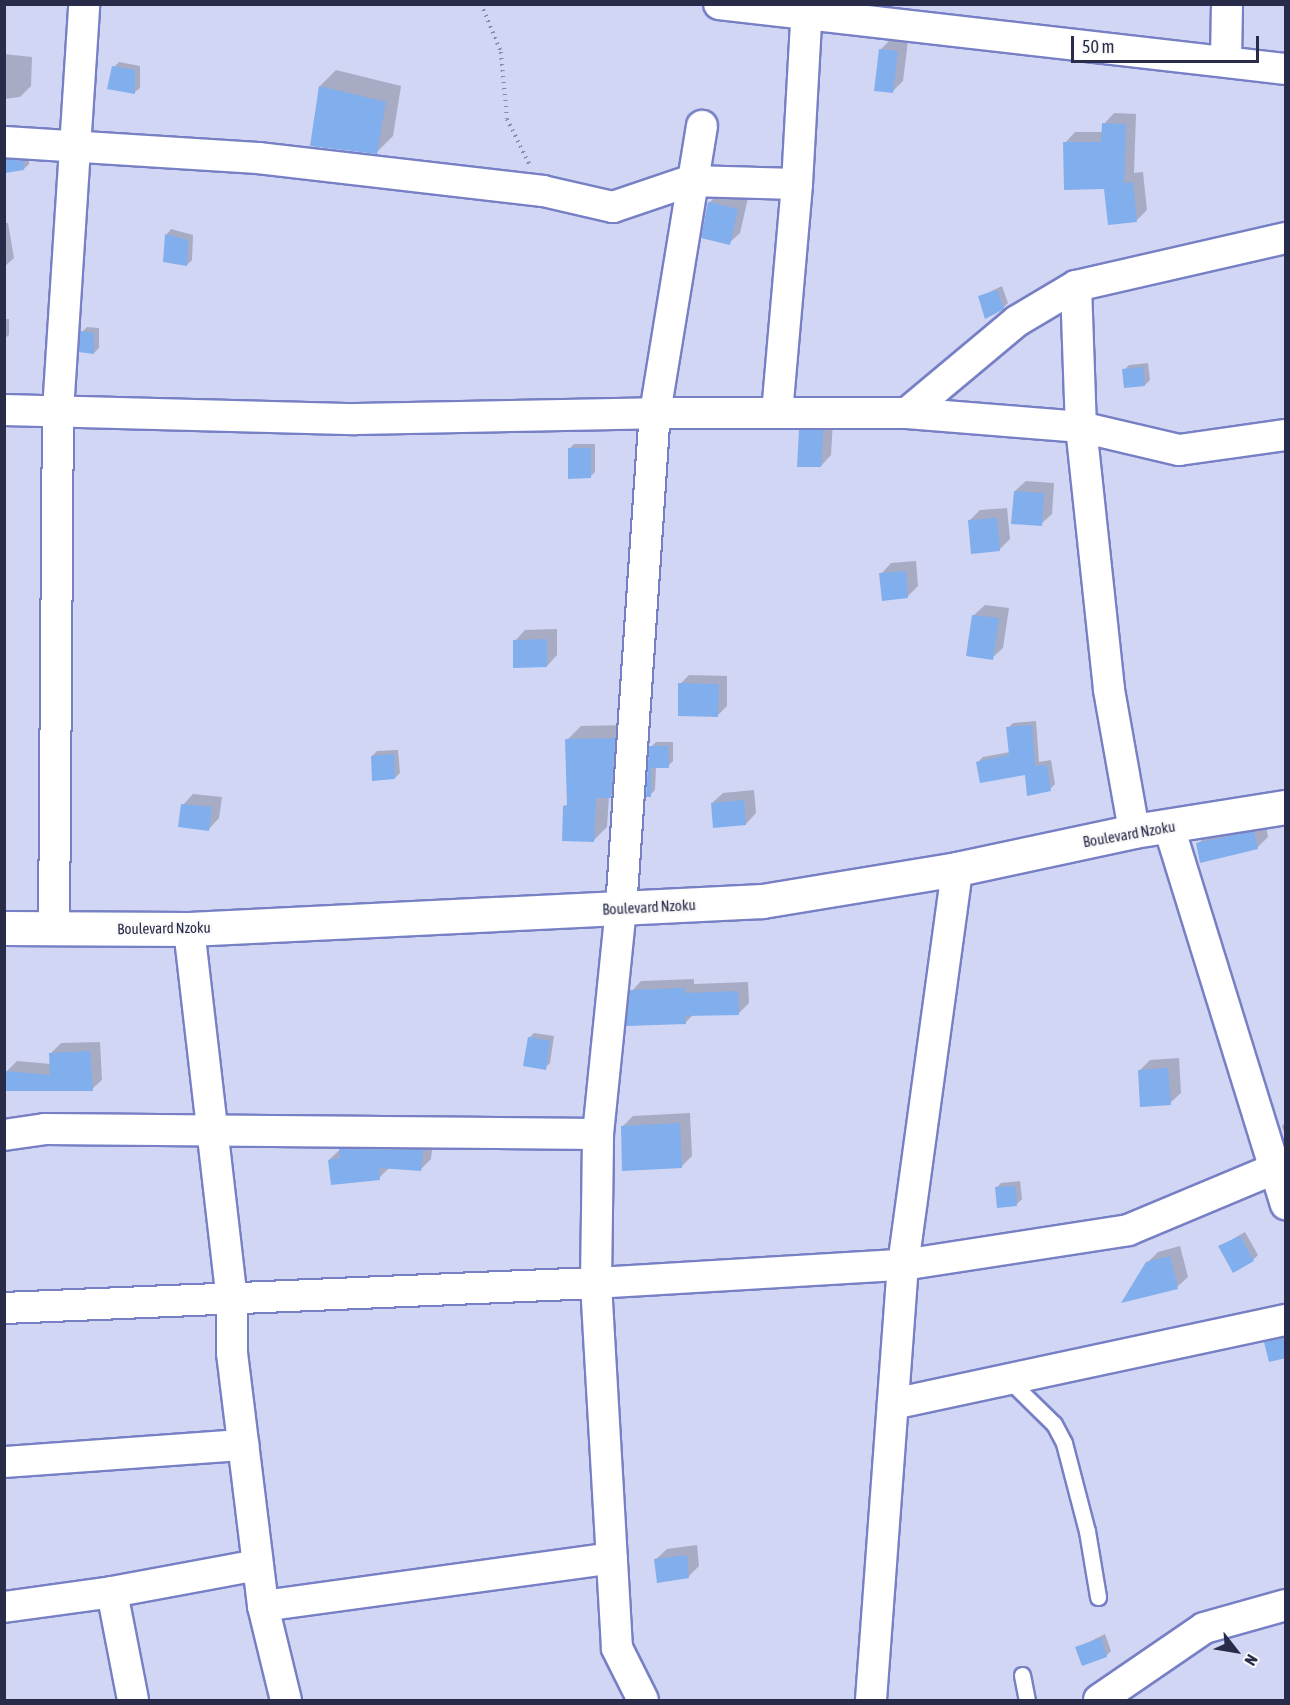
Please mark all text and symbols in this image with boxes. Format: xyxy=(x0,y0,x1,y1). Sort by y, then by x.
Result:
scale bar xyxy=(1074,24,1262,62)
text: 50 m xyxy=(1082,36,1114,57)
street label: Boulevard Nzoku xyxy=(1081,817,1177,851)
street label: Boulevard Nzoku xyxy=(602,896,696,918)
street label: Boulevard Nzoku xyxy=(117,918,211,938)
north arrow xyxy=(1206,1621,1266,1681)
text: N xyxy=(1241,1652,1262,1669)

